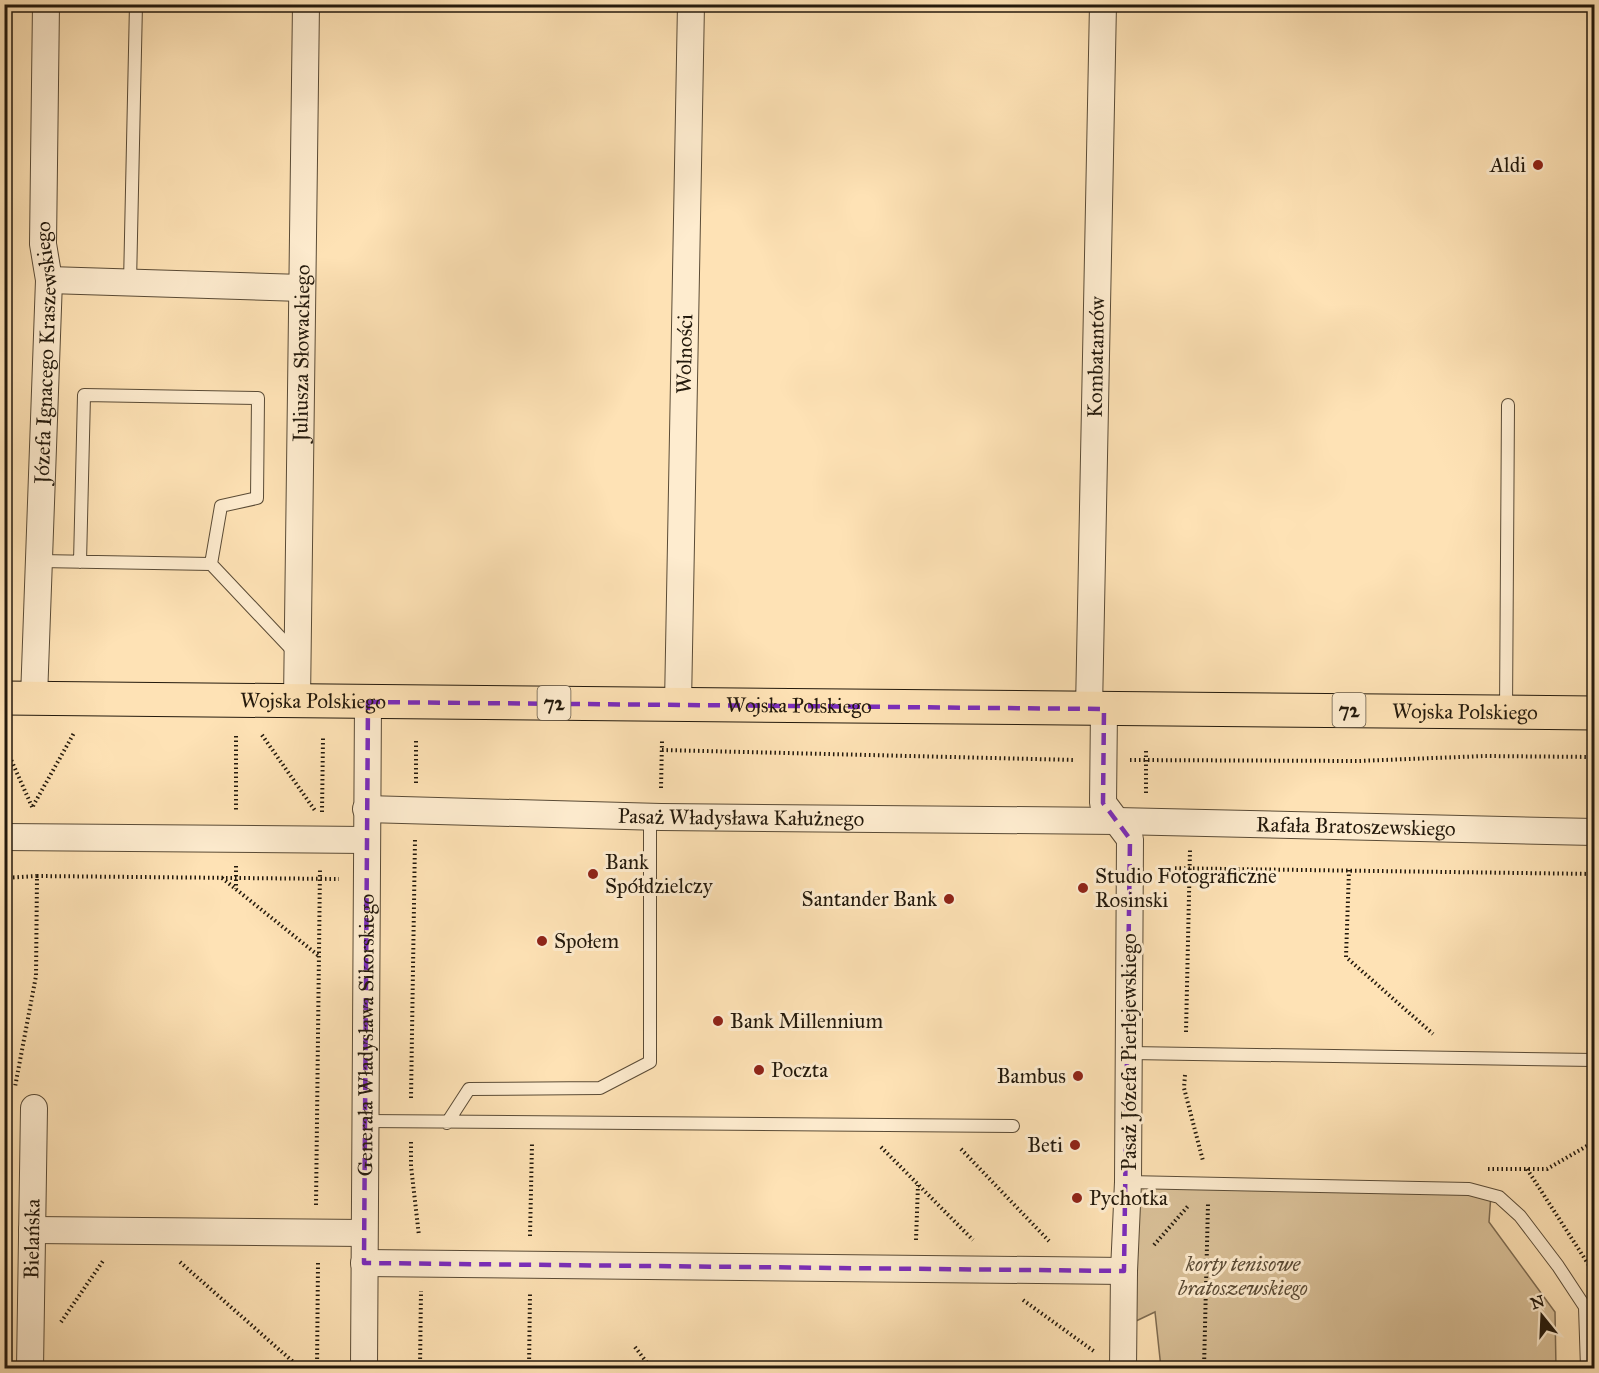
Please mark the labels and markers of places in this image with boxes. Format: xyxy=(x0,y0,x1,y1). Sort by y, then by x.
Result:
place label: Aldi xyxy=(1489,152,1526,178)
marker: Aldi xyxy=(1531,158,1545,172)
place label: Bank Spółdzielczy xyxy=(605,849,714,899)
place label: Studio Fotograficzne Rosinski xyxy=(1095,863,1277,913)
marker: Bank Spółdzielczy xyxy=(586,867,600,881)
marker: Studio Fotograficzne Rosinski xyxy=(1076,881,1090,895)
place label: Santander Bank xyxy=(802,886,937,912)
marker: Santander Bank xyxy=(942,892,956,906)
place label: Społem xyxy=(554,928,620,954)
marker: Społem xyxy=(535,934,549,948)
place label: Bank Millennium xyxy=(730,1008,883,1034)
marker: Bank Millennium xyxy=(711,1014,725,1028)
place label: Poczta xyxy=(771,1057,828,1083)
marker: Poczta xyxy=(752,1063,766,1077)
place label: Bambus xyxy=(997,1063,1066,1089)
marker: Bambus xyxy=(1071,1069,1085,1083)
place label: Beti xyxy=(1027,1132,1063,1158)
marker: Beti xyxy=(1068,1138,1082,1152)
place label: Pychotka xyxy=(1089,1185,1168,1211)
marker: Pychotka xyxy=(1070,1191,1084,1205)

